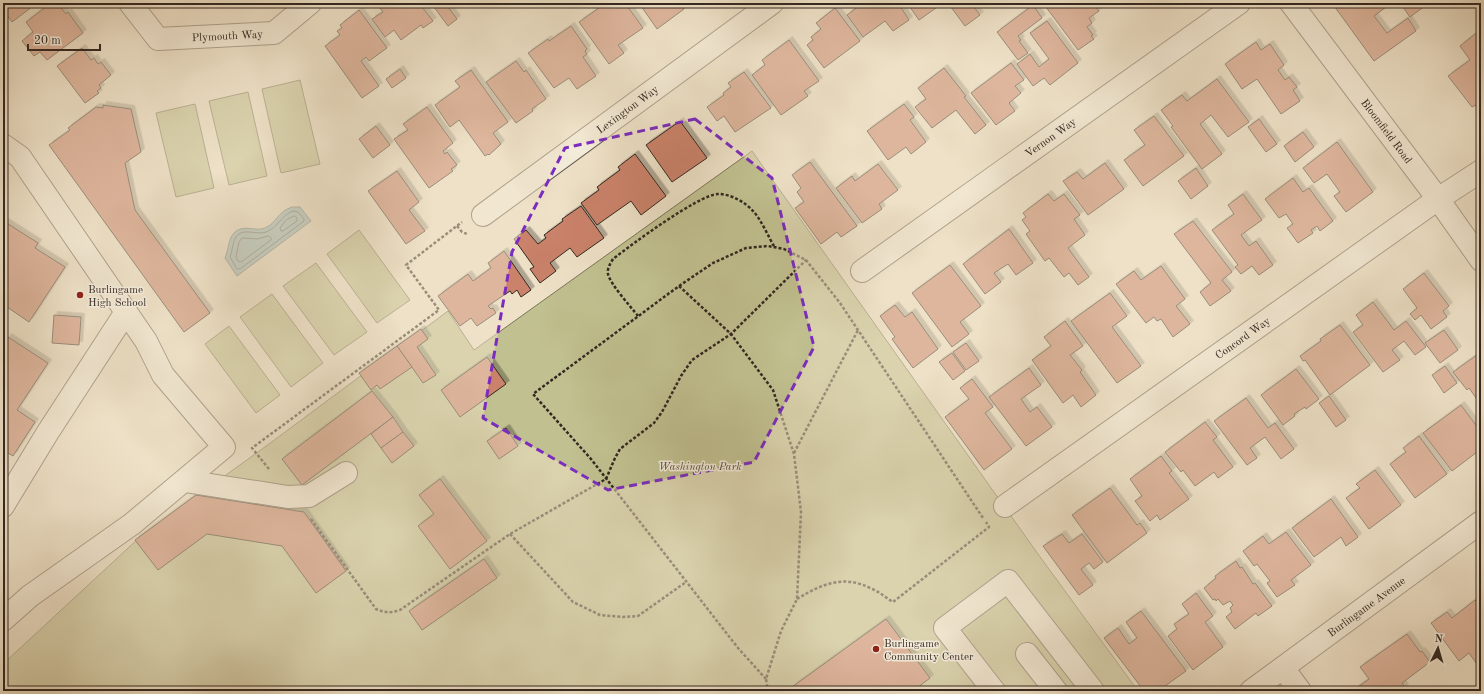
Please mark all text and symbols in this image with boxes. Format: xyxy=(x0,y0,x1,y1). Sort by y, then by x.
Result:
scale bar xyxy=(28,26,100,52)
street label: Plymouth Way xyxy=(191,30,263,44)
text: 20 m xyxy=(34,35,61,47)
street label: Lexington Way xyxy=(595,84,661,136)
street label: Bloomfield Road xyxy=(1358,98,1414,166)
street label: Vernon Way xyxy=(1024,117,1079,160)
place label: Burlingame High School xyxy=(88,285,146,309)
marker: Burlingame High School xyxy=(75,290,85,300)
street label: Concord Way xyxy=(1214,316,1273,362)
park label: Washington Park xyxy=(658,462,742,473)
street label: Burlingame Avenue xyxy=(1326,576,1408,640)
north arrow xyxy=(1418,628,1458,668)
text: N xyxy=(1434,634,1444,645)
place label: Burlingame Community Center xyxy=(884,639,974,663)
marker: Burlingame Community Center xyxy=(871,644,881,654)

